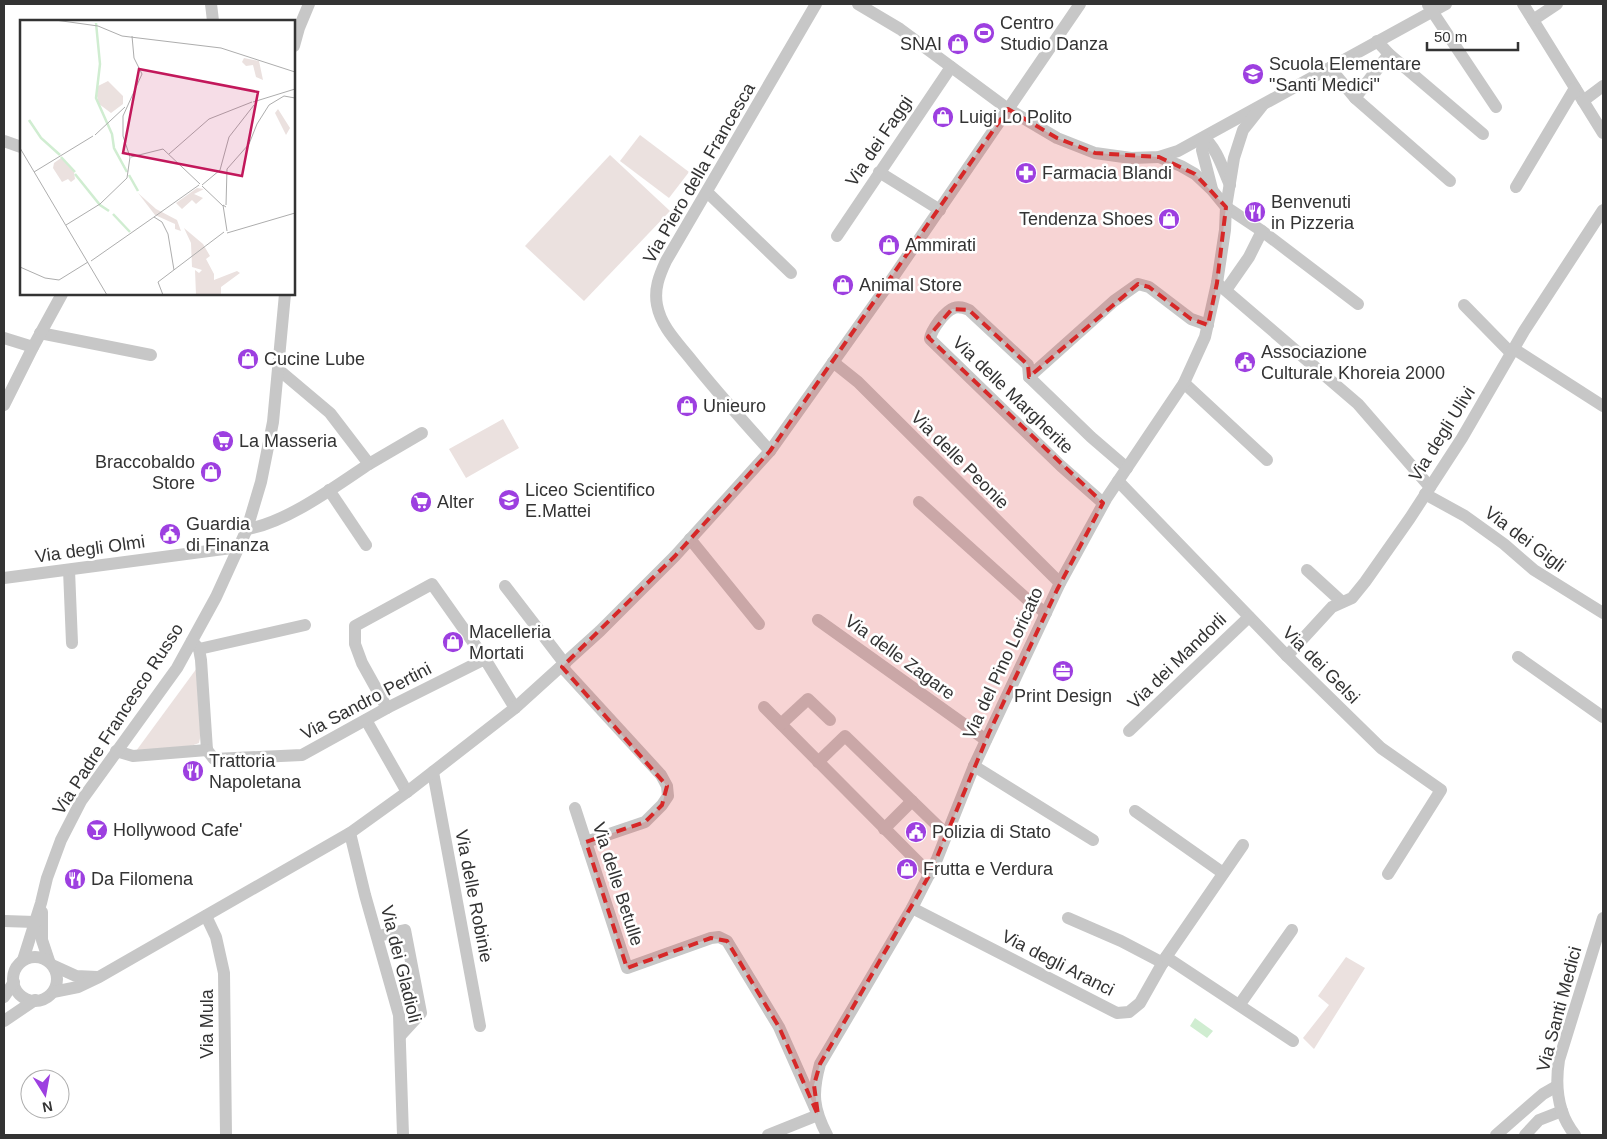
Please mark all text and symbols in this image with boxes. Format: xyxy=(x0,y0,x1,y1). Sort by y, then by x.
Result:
place label: Centro Studio Danza xyxy=(1000,13,1109,54)
inset map xyxy=(20,20,295,295)
scale bar xyxy=(1427,20,1518,52)
sports icon: Centro Studio Danza xyxy=(972,21,996,45)
text: 50 m xyxy=(1434,28,1467,45)
shop icon: SNAI xyxy=(946,32,970,56)
place label: SNAI xyxy=(900,34,942,54)
place label: Scuola Elementare "Santi Medici" xyxy=(1269,54,1421,95)
school or university icon: Scuola Elementare "Santi Medici" xyxy=(1241,62,1265,86)
street label: Via Piero della Francesca xyxy=(639,78,759,267)
street label: Via dei Faggi xyxy=(841,92,917,190)
shop icon: Luigi Lo Polito xyxy=(931,105,955,129)
place label: Luigi Lo Polito xyxy=(959,107,1072,127)
pharmacy icon: Farmacia Blandi xyxy=(1014,161,1038,185)
place label: Farmacia Blandi xyxy=(1042,163,1172,183)
place label: Benvenuti in Pizzeria xyxy=(1271,192,1355,233)
restaurant icon: Benvenuti in Pizzeria xyxy=(1243,200,1267,224)
shop icon: Tendenza Shoes xyxy=(1157,207,1181,231)
place label: Tendenza Shoes xyxy=(1019,209,1153,229)
shop icon: Ammirati xyxy=(877,233,901,257)
place label: Ammirati xyxy=(905,235,976,255)
shop icon: Animal Store xyxy=(831,273,855,297)
place label: Animal Store xyxy=(859,275,962,295)
street label: Via delle Margherite xyxy=(949,332,1077,458)
place label: Associazione Culturale Khoreia 2000 xyxy=(1261,342,1445,383)
shop icon: Cucine Lube xyxy=(236,347,260,371)
place label: Cucine Lube xyxy=(264,349,365,369)
public building icon: Associazione Culturale Khoreia 2000 xyxy=(1233,350,1257,374)
street label: Via degli Ulivi xyxy=(1405,383,1479,485)
shop icon: Unieuro xyxy=(675,394,699,418)
place label: Unieuro xyxy=(703,396,766,416)
street label: Via delle Peonie xyxy=(907,407,1013,513)
supermarket icon: La Masseria xyxy=(211,429,235,453)
place label: La Masseria xyxy=(239,431,338,451)
place label: Braccobaldo Store xyxy=(95,452,195,493)
shop icon: Braccobaldo Store xyxy=(199,460,223,484)
place label: Liceo Scientifico E.Mattei xyxy=(525,480,655,521)
school or university icon: Liceo Scientifico E.Mattei xyxy=(497,488,521,512)
supermarket icon: Alter xyxy=(409,490,433,514)
place label: Alter xyxy=(437,492,474,512)
street label: Via dei Gigli xyxy=(1481,502,1569,576)
place label: Guardia di Finanza xyxy=(186,514,270,555)
public building icon: Guardia di Finanza xyxy=(158,522,182,546)
street label: Via degli Olmi xyxy=(34,531,146,567)
street label: Via del Pino Loricato xyxy=(959,584,1047,742)
street label: Via dei Mandorli xyxy=(1124,609,1230,713)
street label: Via delle Zagare xyxy=(841,610,959,704)
street label: Via Padre Francesco Russo xyxy=(49,620,187,818)
place label: Macelleria Mortati xyxy=(469,622,552,663)
street label: Via dei Gelsi xyxy=(1278,622,1364,708)
shop icon: Macelleria Mortati xyxy=(441,630,465,654)
street label: Via Sandro Pertini xyxy=(297,658,435,744)
office icon: Print Design xyxy=(1051,659,1075,683)
place label: Print Design xyxy=(1014,686,1112,706)
place label: Trattoria Napoletana xyxy=(209,751,302,792)
restaurant icon: Trattoria Napoletana xyxy=(181,759,205,783)
bar icon: Hollywood Cafe' xyxy=(85,818,109,842)
place label: Hollywood Cafe' xyxy=(113,820,243,840)
street label: Via delle Betulle xyxy=(589,820,647,948)
public building icon: Polizia di Stato xyxy=(904,820,928,844)
place label: Polizia di Stato xyxy=(932,822,1051,842)
street label: Via delle Robinie xyxy=(451,828,497,964)
shop icon: Frutta e Verdura xyxy=(895,857,919,881)
place label: Frutta e Verdura xyxy=(923,859,1054,879)
restaurant icon: Da Filomena xyxy=(63,867,87,891)
place label: Da Filomena xyxy=(91,869,194,889)
street label: Via dei Gladioli xyxy=(377,903,425,1025)
street label: Via degli Aranci xyxy=(998,926,1118,1000)
street label: Via Santi Medici xyxy=(1533,944,1585,1074)
street label: Via Mula xyxy=(197,988,217,1059)
north arrow xyxy=(20,1069,70,1119)
text: N xyxy=(41,1098,54,1116)

